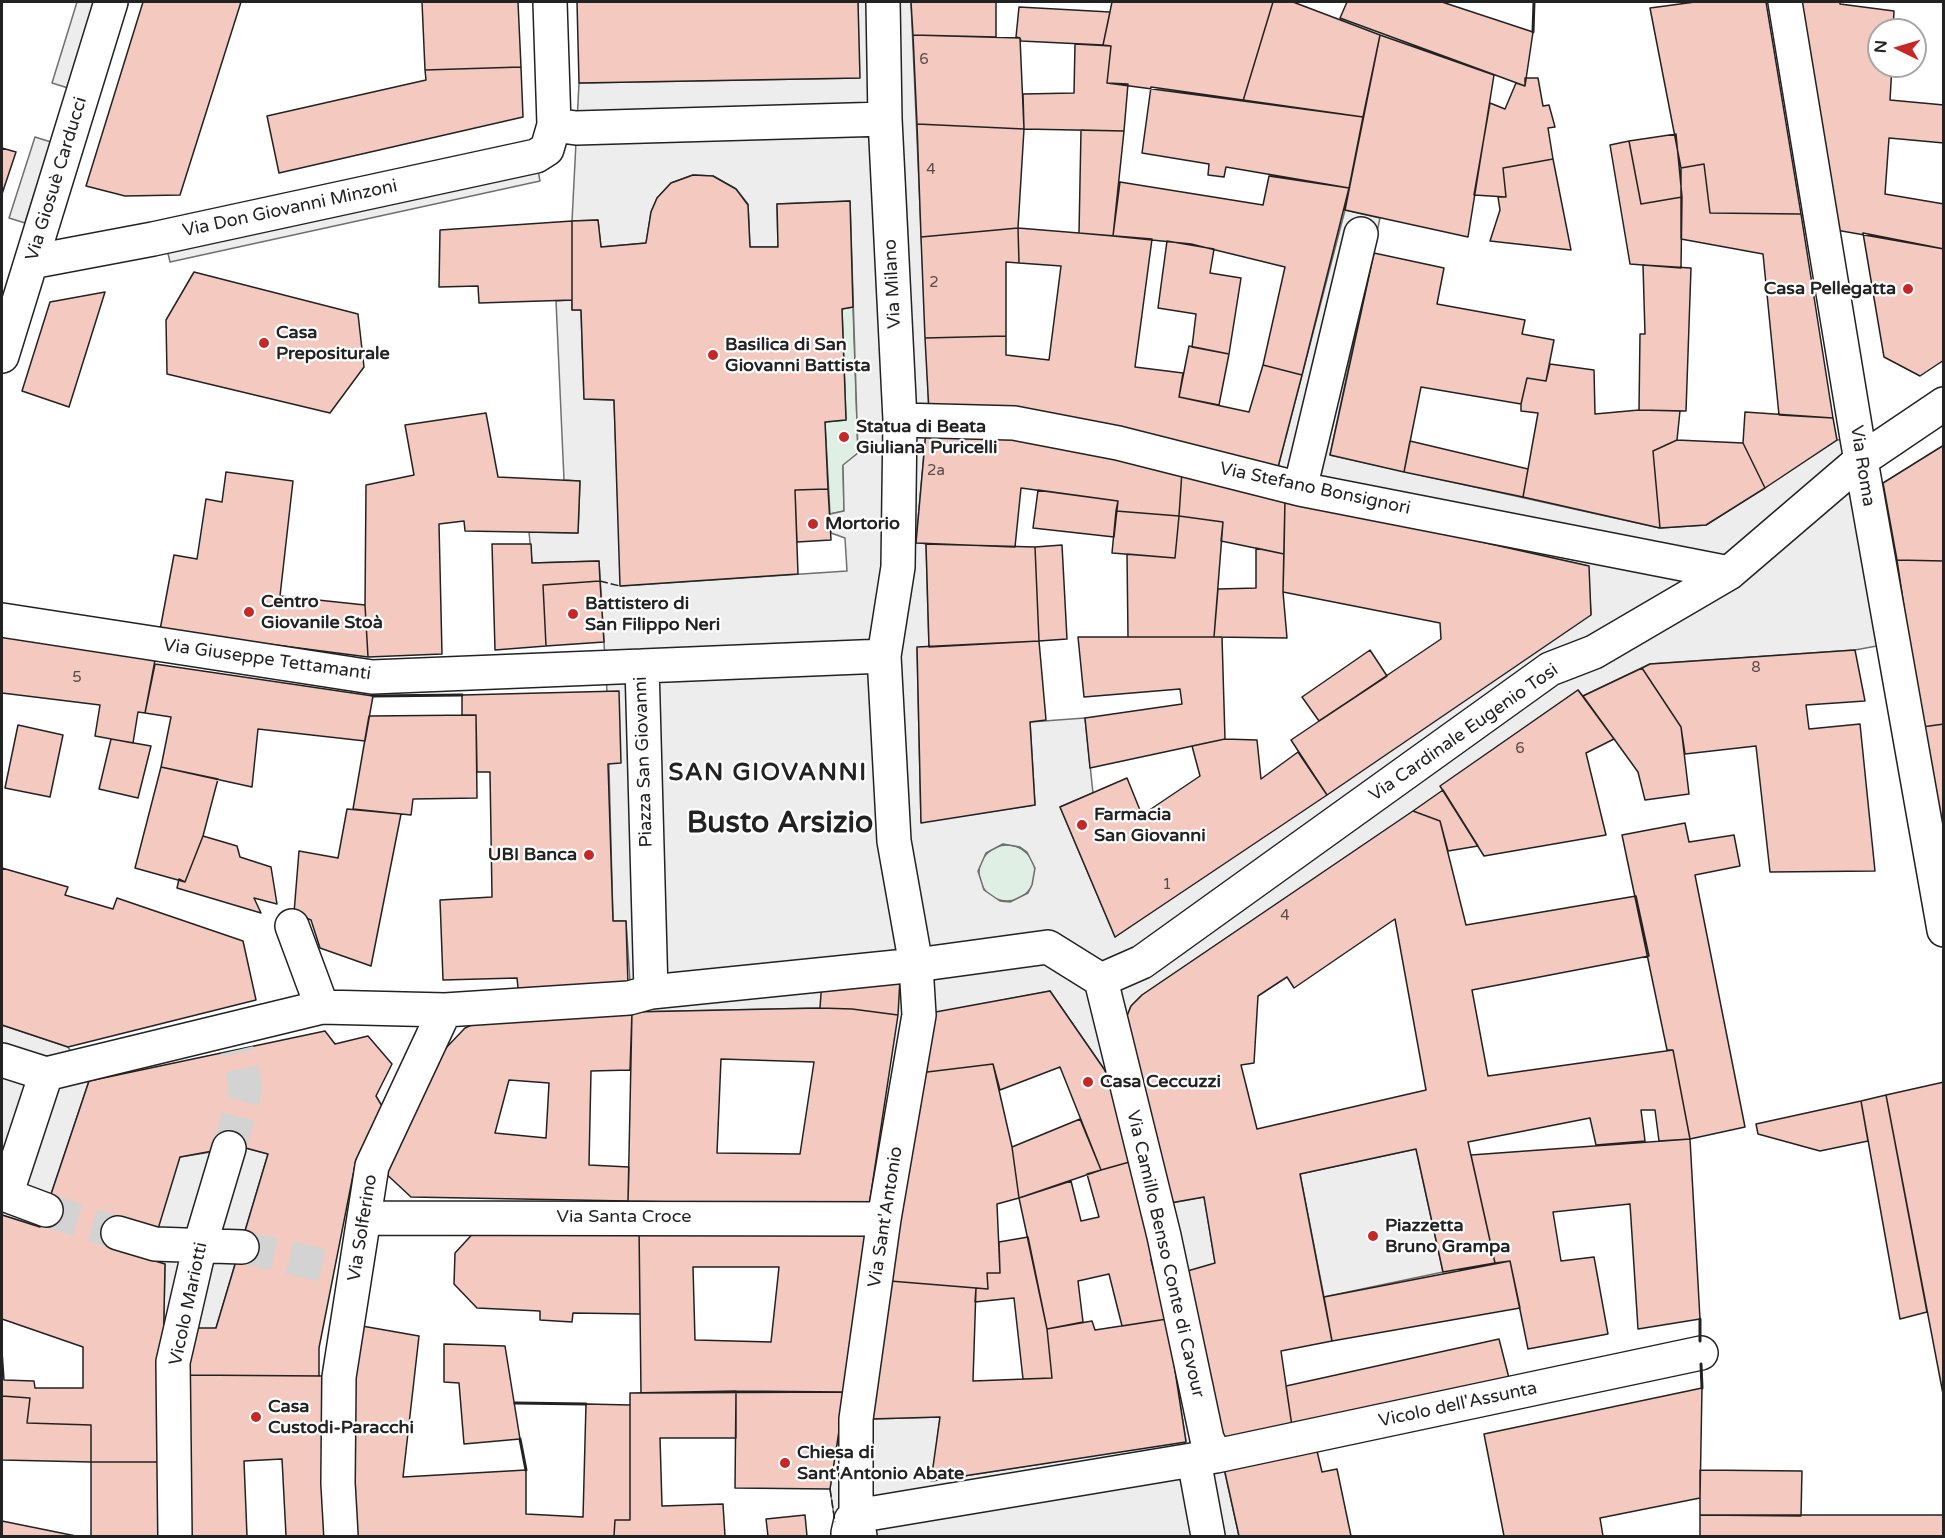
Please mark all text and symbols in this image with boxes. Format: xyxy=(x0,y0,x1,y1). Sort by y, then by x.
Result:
north arrow xyxy=(1867,18,1927,78)
text: N xyxy=(1871,39,1892,54)
house number: 6 xyxy=(919,51,929,69)
street label: Via Giosuè Carducci xyxy=(22,94,92,264)
house number: 4 xyxy=(926,161,936,179)
street label: Via Don Giovanni Minzoni xyxy=(181,176,399,242)
street label: Via Milano xyxy=(880,239,906,329)
house number: 2 xyxy=(929,274,939,292)
place label: Casa Pellegatta xyxy=(1764,278,1896,300)
marker: Casa Pellegatta xyxy=(1901,282,1915,296)
place label: Casa Prepositurale xyxy=(276,322,390,364)
place label: Basilica di San Giovanni Battista xyxy=(725,334,871,376)
marker: Casa Prepositurale xyxy=(257,336,271,350)
marker: Basilica di San Giovanni Battista xyxy=(706,348,720,362)
place label: Statua di Beata Giuliana Puricelli xyxy=(856,416,997,458)
street label: Via Roma xyxy=(1845,424,1879,508)
marker: Statua di Beata Giuliana Puricelli xyxy=(837,430,851,444)
street label: Via Stefano Bonsignori xyxy=(1218,458,1412,520)
house number: 2a xyxy=(927,462,945,480)
place label: Mortorio xyxy=(825,513,900,535)
marker: Mortorio xyxy=(806,517,820,531)
place label: Centro Giovanile Stoà xyxy=(261,591,383,634)
place label: Battistero di San Filippo Neri xyxy=(585,593,720,636)
marker: Centro Giovanile Stoà xyxy=(242,605,256,619)
marker: Battistero di San Filippo Neri xyxy=(566,607,580,621)
street label: Via Giuseppe Tettamanti xyxy=(162,635,372,685)
street label: Via Cardinale Eugenio Tosi xyxy=(1365,659,1563,807)
house number: 8 xyxy=(1751,659,1761,677)
house number: 5 xyxy=(72,669,82,687)
street label: Piazza San Giovanni xyxy=(630,676,658,848)
house number: 6 xyxy=(1515,740,1525,758)
district label: SAN GIOVANNI xyxy=(668,760,868,788)
place label: Farmacia San Giovanni xyxy=(1094,804,1206,846)
district label: Busto Arsizio xyxy=(687,806,873,842)
marker: Farmacia San Giovanni xyxy=(1075,818,1089,832)
place label: UBI Banca xyxy=(488,844,577,866)
marker: UBI Banca xyxy=(582,848,596,862)
house number: 1 xyxy=(1162,876,1172,894)
house number: 4 xyxy=(1280,907,1290,925)
place label: Casa Ceccuzzi xyxy=(1100,1071,1221,1093)
marker: Casa Ceccuzzi xyxy=(1081,1075,1095,1089)
street label: Via Camillo Benso Conte di Cavour xyxy=(1121,1108,1209,1400)
street label: Via Sant'Antonio xyxy=(864,1145,908,1289)
street label: Via Solferino xyxy=(344,1173,382,1283)
street label: Via Santa Croce xyxy=(557,1206,691,1228)
place label: Piazzetta Bruno Grampa xyxy=(1385,1215,1510,1258)
marker: Piazzetta Bruno Grampa xyxy=(1366,1229,1380,1243)
street label: Vicolo Mariotti xyxy=(165,1240,213,1368)
street label: Vicolo dell'Assunta xyxy=(1377,1378,1539,1432)
place label: Casa Custodi-Paracchi xyxy=(268,1396,414,1438)
marker: Casa Custodi-Paracchi xyxy=(249,1410,263,1424)
place label: Chiesa di Sant'Antonio Abate xyxy=(797,1442,964,1484)
marker: Chiesa di Sant'Antonio Abate xyxy=(778,1456,792,1470)

